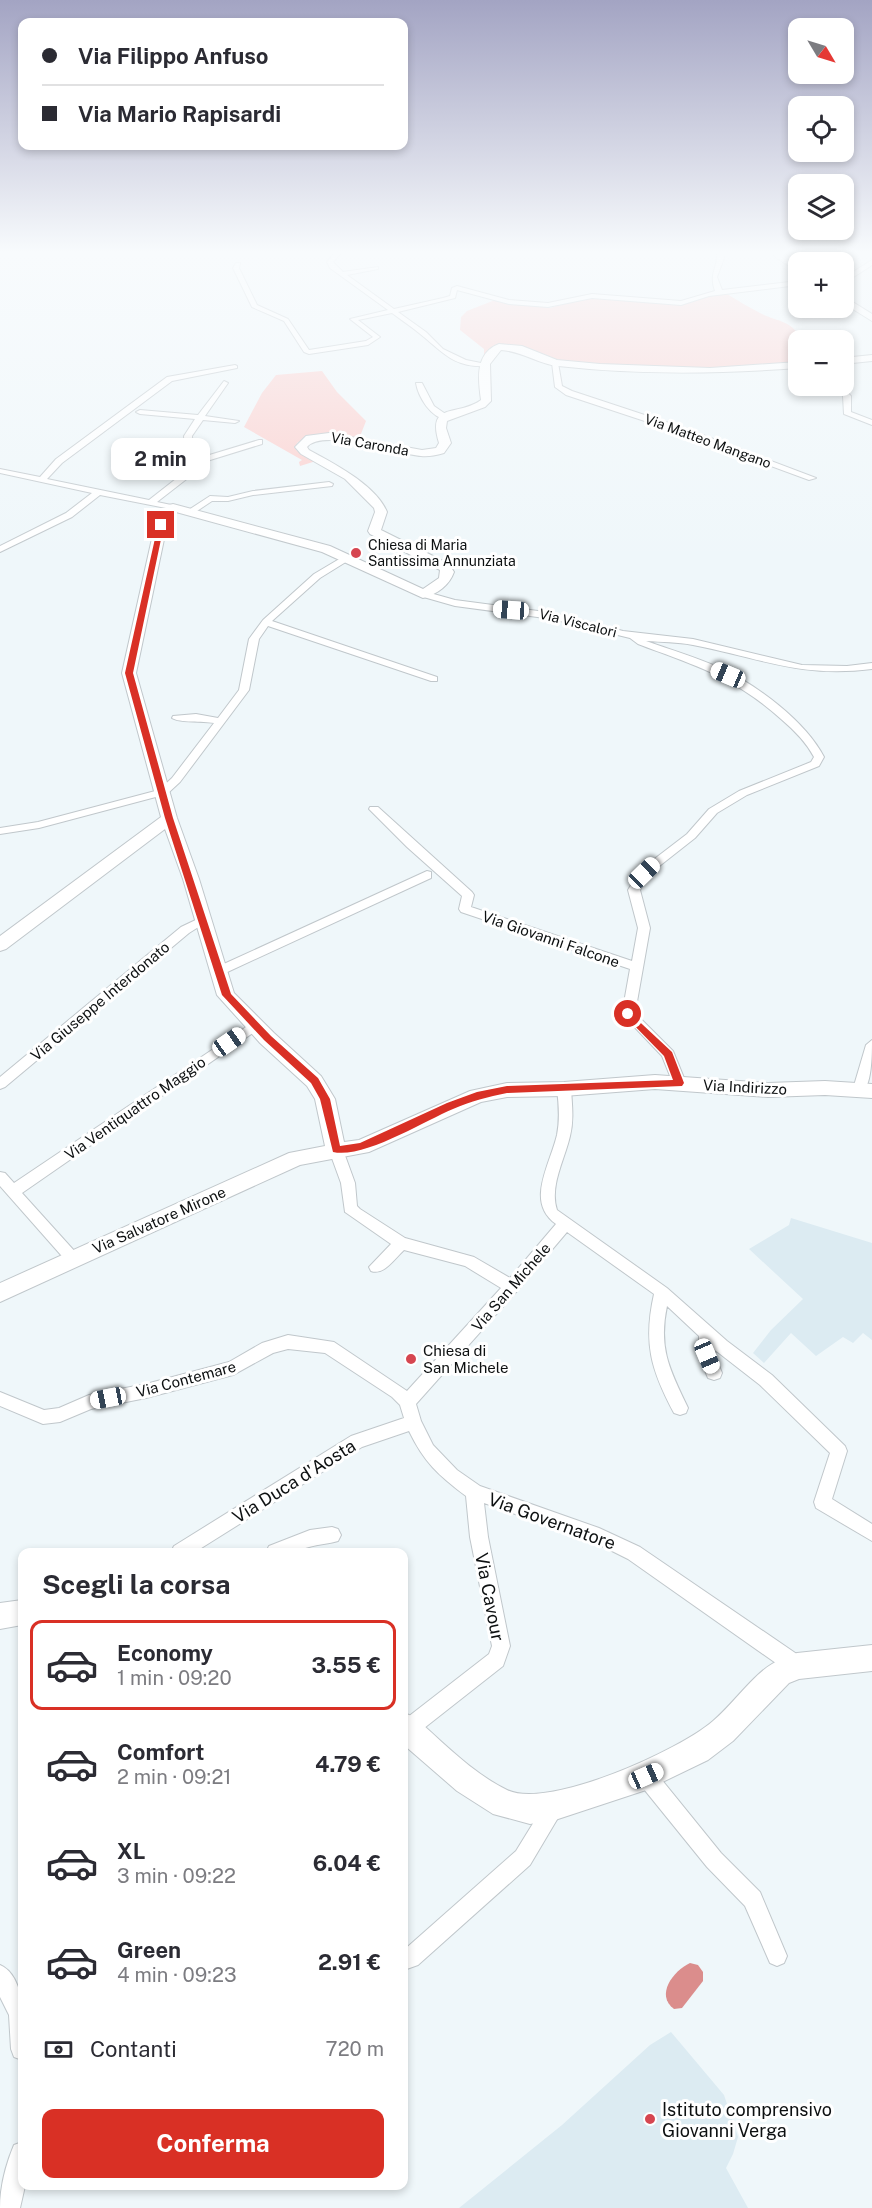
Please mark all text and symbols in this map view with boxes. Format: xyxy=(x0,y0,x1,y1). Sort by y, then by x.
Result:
north arrow xyxy=(788,18,854,84)
map controls xyxy=(788,18,854,396)
text: Via Filippo Anfuso xyxy=(78,43,268,69)
button: locate xyxy=(788,96,854,162)
text: Via Mario Rapisardi xyxy=(78,101,281,127)
button: layers xyxy=(788,174,854,240)
button: + xyxy=(788,252,854,318)
button: − xyxy=(788,330,854,396)
street label: Via Matteo Mangano xyxy=(643,411,773,471)
street label: Via Caronda xyxy=(330,429,410,459)
callout: 2 min xyxy=(112,438,210,480)
text: 2 min xyxy=(134,447,187,471)
route end xyxy=(147,511,174,538)
place label: Chiesa di Maria Santissima Annunziata xyxy=(368,537,516,569)
marker: Chiesa di Maria Santissima Annunziata xyxy=(349,546,363,560)
car xyxy=(492,600,530,620)
street label: Via Viscalori xyxy=(537,606,619,640)
car xyxy=(708,660,748,690)
car xyxy=(625,854,663,892)
street label: Via Giovanni Falcone xyxy=(480,908,622,970)
street label: Via Giuseppe Interdonato xyxy=(27,938,173,1064)
route start xyxy=(614,1000,641,1027)
car xyxy=(209,1024,249,1060)
street label: Via Ventiquattro Maggio xyxy=(61,1053,209,1163)
street label: Via Indirizzo xyxy=(703,1076,787,1098)
street label: Via Salvatore Mirone xyxy=(90,1183,228,1257)
street label: Via San Michele xyxy=(468,1239,554,1335)
car xyxy=(692,1336,722,1376)
place label: Chiesa di San Michele xyxy=(423,1342,508,1376)
marker: Chiesa di San Michele xyxy=(404,1352,418,1366)
street label: Via Contemare xyxy=(134,1358,238,1400)
car xyxy=(89,1386,127,1410)
street label: Via Duca d'Aosta xyxy=(229,1435,359,1527)
street label: Via Governatore xyxy=(485,1488,619,1554)
street label: Via Cavour xyxy=(471,1551,509,1643)
text: Scegli la corsa xyxy=(42,1568,231,1600)
icon: car xyxy=(45,1638,99,1692)
text: Economy xyxy=(117,1640,213,1666)
text: 3.55 € xyxy=(311,1652,381,1678)
text: 1 min · 09:20 xyxy=(117,1666,232,1690)
icon: car xyxy=(45,1737,99,1791)
text: Comfort xyxy=(117,1739,204,1765)
text: 4.79 € xyxy=(315,1751,381,1777)
car xyxy=(626,1760,666,1792)
text: 2 min · 09:21 xyxy=(117,1765,231,1789)
icon: car xyxy=(45,1836,99,1890)
text: XL xyxy=(117,1838,145,1864)
text: 6.04 € xyxy=(313,1850,381,1876)
text: 3 min · 09:22 xyxy=(117,1864,236,1888)
icon: car xyxy=(45,1935,99,1989)
text: Green xyxy=(117,1937,181,1963)
text: 2.91 € xyxy=(318,1949,381,1975)
text: 4 min · 09:23 xyxy=(117,1963,237,1987)
icon: cash xyxy=(42,2033,75,2066)
text: Contanti xyxy=(90,2036,177,2062)
text: 720 m xyxy=(326,2037,384,2061)
place label: Istituto comprensivo Giovanni Verga xyxy=(662,2099,832,2141)
button: Conferma xyxy=(42,2109,384,2178)
marker: Istituto comprensivo Giovanni Verga xyxy=(643,2112,657,2126)

